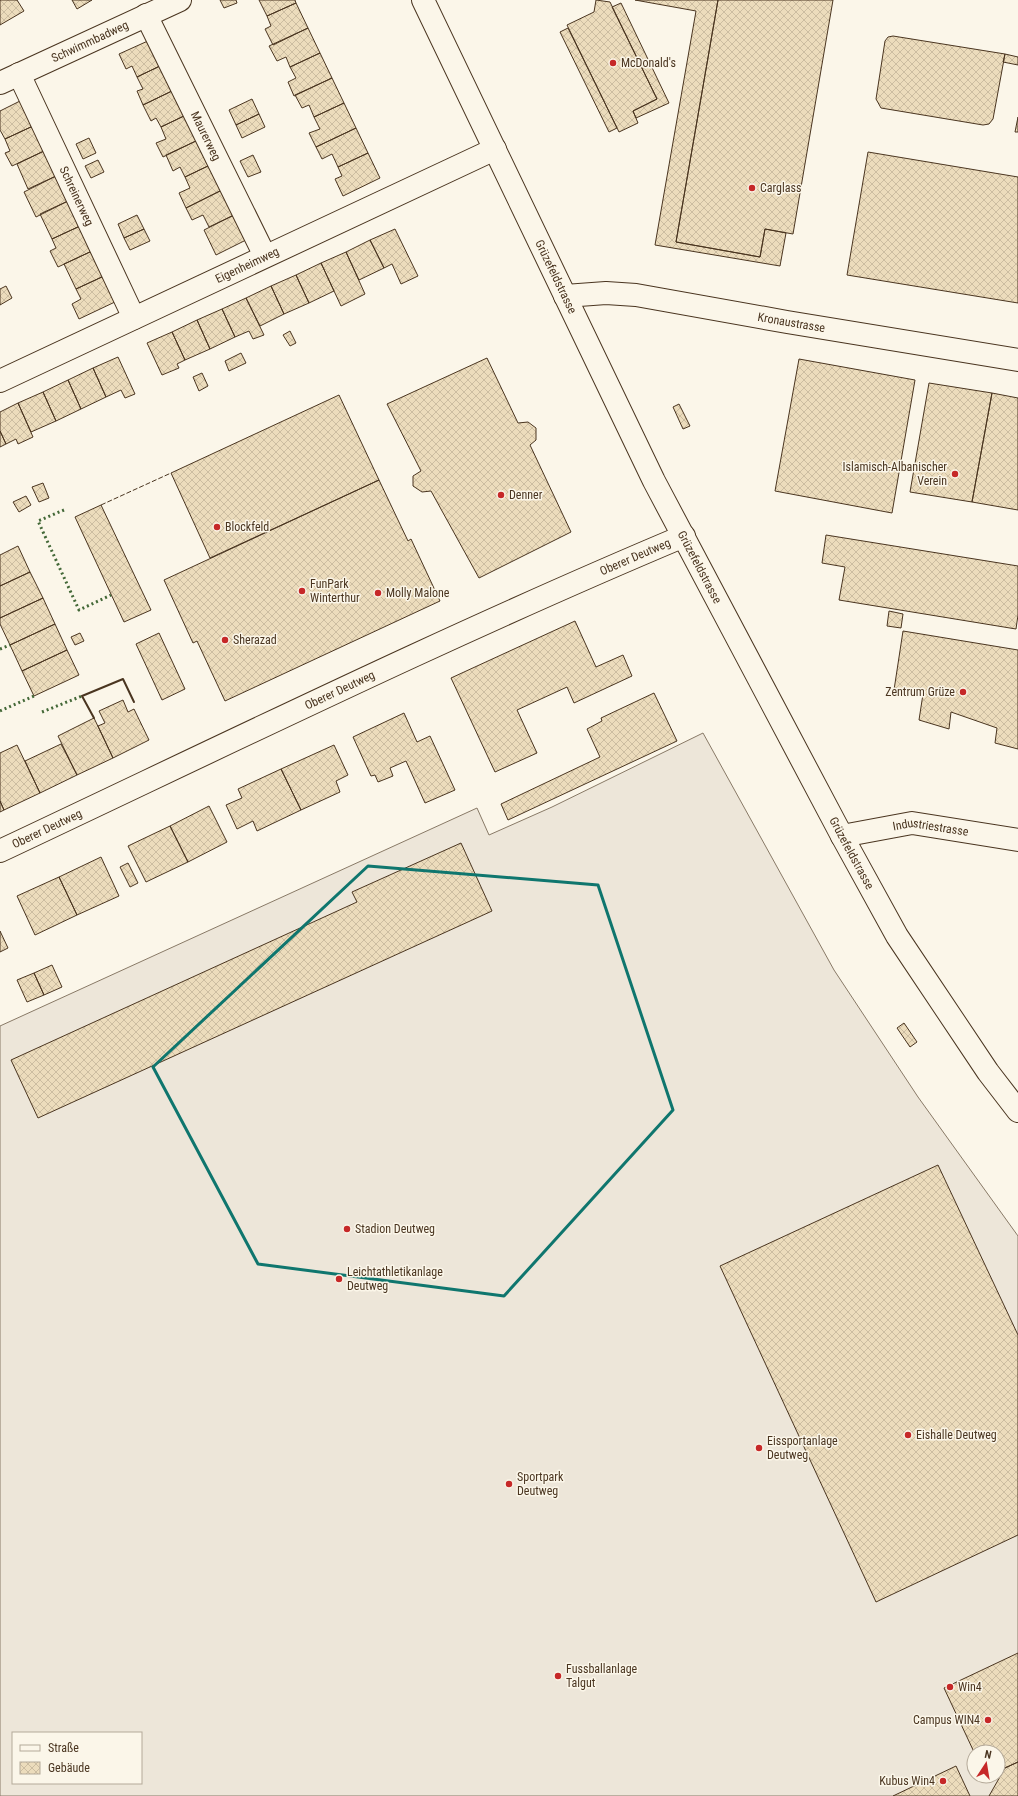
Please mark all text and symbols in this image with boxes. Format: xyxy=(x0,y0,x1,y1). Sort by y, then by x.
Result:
street label: Schwimmbadweg xyxy=(49,18,131,65)
place label: McDonald's xyxy=(621,56,676,70)
marker: McDonald's xyxy=(608,58,618,68)
street label: Maurerweg xyxy=(188,109,224,163)
street label: Schreinerweg xyxy=(57,164,97,228)
place label: Carglass xyxy=(760,181,801,195)
marker: Carglass xyxy=(747,183,757,193)
street label: Grüzefeldstrasse xyxy=(532,238,580,316)
street label: Eigenheimweg xyxy=(213,244,281,286)
street label: Kronaustrasse xyxy=(757,310,827,335)
place label: Islamisch-Albanischer Verein xyxy=(842,460,947,488)
marker: Islamisch-Albanischer Verein xyxy=(950,469,960,479)
place label: Denner xyxy=(509,488,543,502)
marker: Denner xyxy=(496,490,506,500)
place label: Blockfeld xyxy=(225,520,269,534)
marker: Blockfeld xyxy=(212,522,222,532)
street label: Grüzefeldstrasse xyxy=(675,528,725,606)
street label: Oberer Deutweg xyxy=(598,535,673,578)
place label: FunPark Winterthur xyxy=(310,577,360,605)
marker: FunPark Winterthur xyxy=(297,586,307,596)
place label: Molly Malone xyxy=(386,586,450,600)
marker: Molly Malone xyxy=(373,588,383,598)
place label: Sherazad xyxy=(233,633,277,647)
marker: Sherazad xyxy=(220,635,230,645)
street label: Oberer Deutweg xyxy=(303,668,377,712)
place label: Zentrum Grüze xyxy=(885,685,955,699)
marker: Zentrum Grüze xyxy=(958,687,968,697)
street label: Oberer Deutweg xyxy=(10,806,84,851)
street label: Grüzefeldstrasse xyxy=(826,815,877,892)
street label: Industriestrasse xyxy=(892,816,970,839)
place label: Stadion Deutweg xyxy=(355,1222,435,1236)
marker: Stadion Deutweg xyxy=(342,1224,352,1234)
place label: Leichtathletikanlage Deutweg xyxy=(347,1265,443,1293)
marker: Leichtathletikanlage Deutweg xyxy=(334,1274,344,1284)
place label: Eishalle Deutweg xyxy=(916,1428,997,1442)
marker: Eishalle Deutweg xyxy=(903,1430,913,1440)
place label: Eissportanlage Deutweg xyxy=(767,1434,838,1462)
marker: Eissportanlage Deutweg xyxy=(754,1443,764,1453)
place label: Sportpark Deutweg xyxy=(517,1470,564,1498)
marker: Sportpark Deutweg xyxy=(504,1479,514,1489)
place label: Fussballanlage Talgut xyxy=(566,1662,638,1690)
marker: Fussballanlage Talgut xyxy=(553,1671,563,1681)
place label: Win4 xyxy=(958,1680,982,1694)
marker: Win4 xyxy=(945,1682,955,1692)
place label: Campus WIN4 xyxy=(913,1713,980,1727)
marker: Campus WIN4 xyxy=(983,1715,993,1725)
legend xyxy=(12,1732,142,1784)
text: Straße xyxy=(48,1741,79,1755)
north arrow xyxy=(966,1744,1006,1784)
text: N xyxy=(983,1748,993,1762)
text: Gebäude xyxy=(48,1761,90,1775)
place label: Kubus Win4 xyxy=(879,1774,935,1788)
marker: Kubus Win4 xyxy=(938,1776,948,1786)

